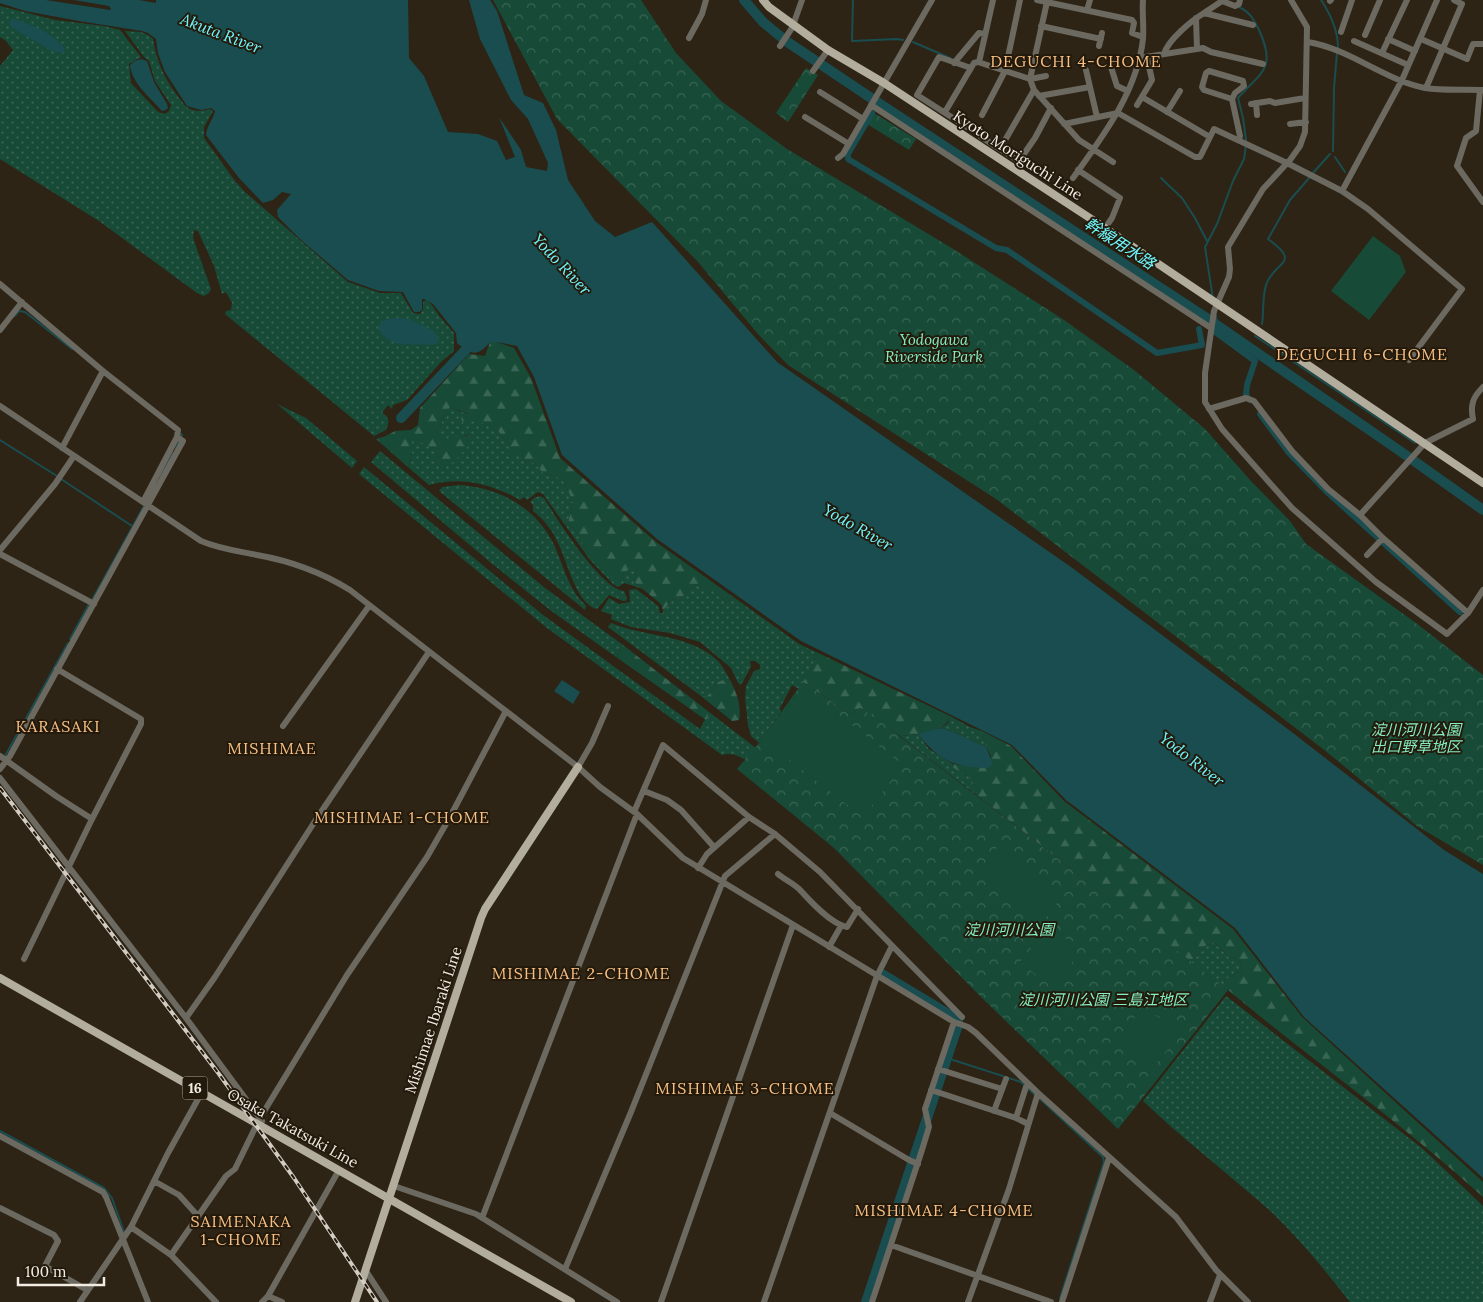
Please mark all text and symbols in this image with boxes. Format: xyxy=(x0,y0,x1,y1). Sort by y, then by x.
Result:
water label: Akuta River xyxy=(177,8,265,58)
district label: DEGUCHI 4-CHOME xyxy=(990,51,1162,71)
street label: Kyoto Moriguchi Line xyxy=(950,106,1086,204)
water label: 幹線用水路 xyxy=(1081,213,1161,274)
water label: Yodo River xyxy=(528,229,596,300)
park label: Yodogawa Riverside Park xyxy=(885,330,983,366)
district label: DEGUCHI 6-CHOME xyxy=(1276,344,1448,364)
water label: Yodo River xyxy=(820,499,897,555)
district label: KARASAKI xyxy=(15,716,101,736)
park label: 淀川河川公園 出口野草地区 xyxy=(1371,720,1463,756)
water label: Yodo River xyxy=(1155,727,1229,791)
district label: MISHIMAE xyxy=(227,738,317,758)
district label: MISHIMAE 1-CHOME xyxy=(314,807,490,827)
park label: 淀川河川公園 xyxy=(964,920,1056,939)
street label: Mishimae Ibaraki Line xyxy=(400,944,466,1096)
district label: MISHIMAE 2-CHOME xyxy=(492,963,670,983)
park label: 淀川河川公園 三島江地区 xyxy=(1019,990,1189,1009)
road number: 16 xyxy=(182,1076,208,1100)
district label: MISHIMAE 3-CHOME xyxy=(655,1078,835,1098)
street label: Osaka Takatsuki Line xyxy=(224,1084,362,1172)
district label: MISHIMAE 4-CHOME xyxy=(854,1200,1034,1220)
district label: SAIMENAKA 1-CHOME xyxy=(190,1211,292,1249)
scale bar xyxy=(18,1254,104,1286)
text: 100 m xyxy=(25,1262,66,1281)

